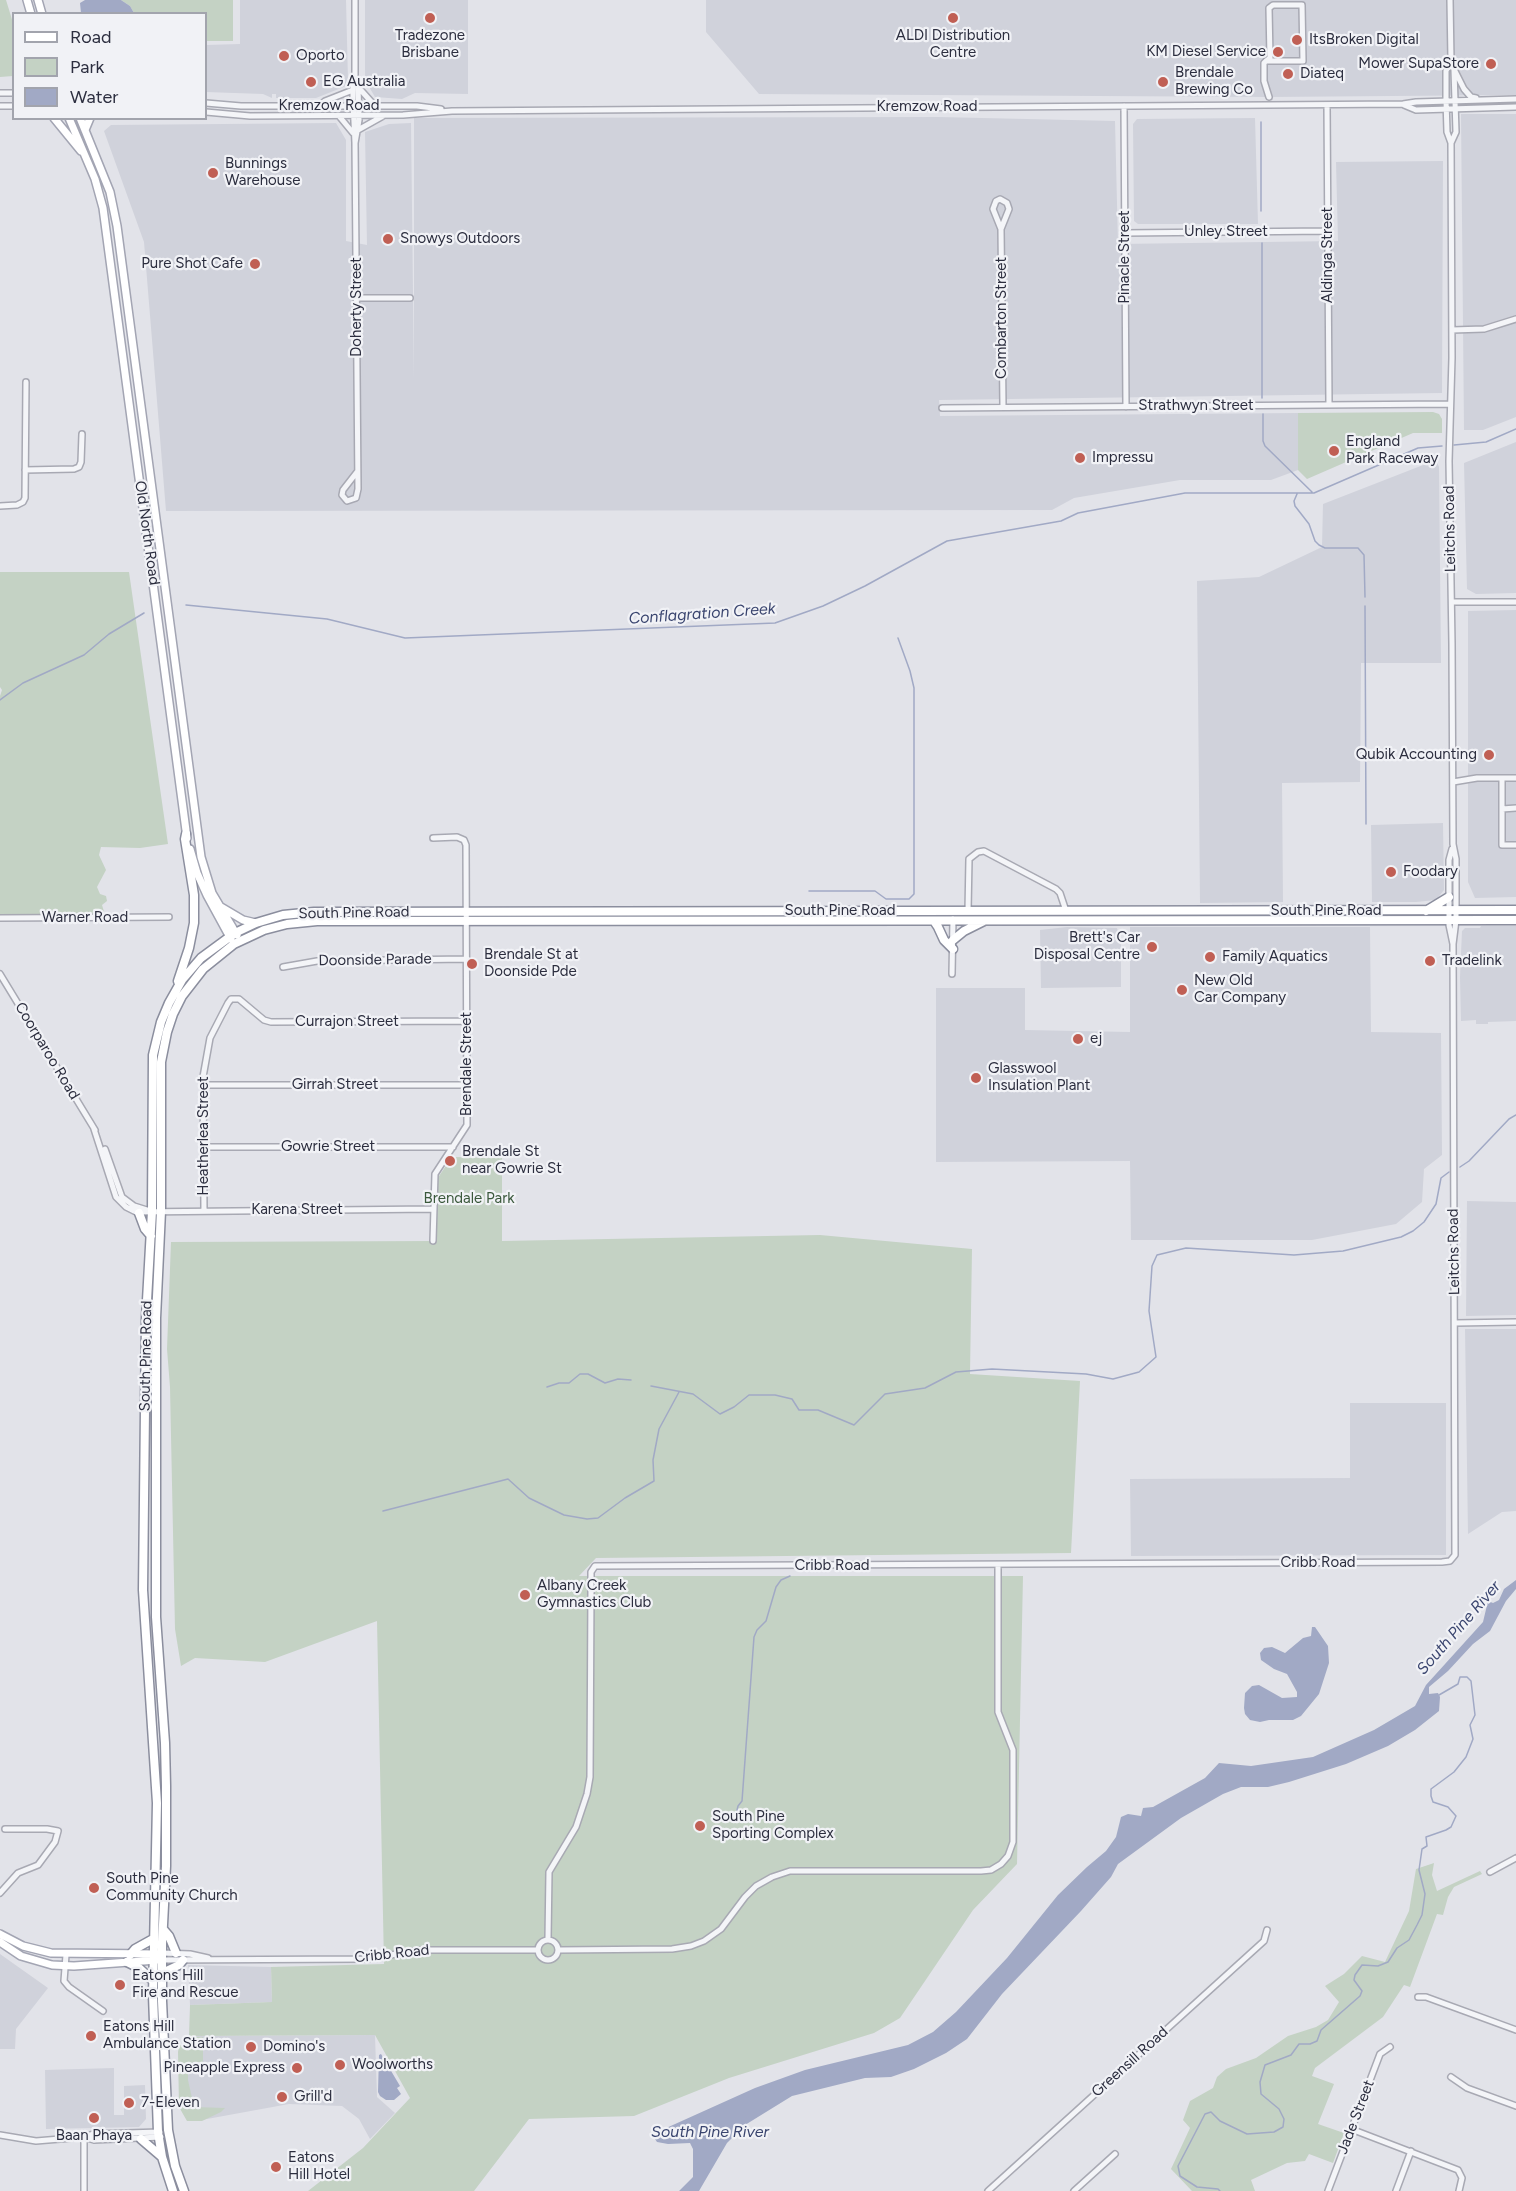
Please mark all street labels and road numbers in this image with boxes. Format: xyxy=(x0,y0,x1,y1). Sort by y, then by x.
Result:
street label: Kremzow Road xyxy=(278,97,380,115)
street label: Kremzow Road xyxy=(876,98,978,116)
street label: Aldinga Street xyxy=(1319,207,1337,303)
street label: Pinacle Street xyxy=(1116,210,1134,304)
street label: Unley Street xyxy=(1184,223,1268,241)
street label: Doherty Street xyxy=(348,257,366,357)
street label: Combarton Street xyxy=(993,257,1011,379)
street label: Strathwyn Street xyxy=(1138,397,1254,415)
street label: Old North Road xyxy=(131,480,163,586)
street label: Leitchs Road xyxy=(1440,485,1460,573)
street label: South Pine Road xyxy=(785,902,895,920)
street label: South Pine Road xyxy=(1271,902,1381,920)
street label: South Pine Road xyxy=(298,903,410,923)
street label: Warner Road xyxy=(42,909,128,927)
street label: Doonside Parade xyxy=(318,950,432,970)
street label: Coorparoo Road xyxy=(11,999,83,1103)
street label: Brendale Street xyxy=(458,1012,476,1116)
street label: Currajon Street xyxy=(295,1013,399,1031)
street label: Heatherlea Street xyxy=(195,1076,213,1196)
street label: Girrah Street xyxy=(292,1076,378,1094)
street label: Gowrie Street xyxy=(281,1138,375,1156)
street label: Karena Street xyxy=(251,1201,343,1219)
street label: Leitchs Road xyxy=(1444,1208,1464,1296)
street label: South Pine Road xyxy=(136,1300,156,1412)
street label: Cribb Road xyxy=(1280,1554,1356,1572)
street label: Cribb Road xyxy=(794,1557,870,1575)
street label: Cribb Road xyxy=(354,1941,430,1967)
street label: Greensill Road xyxy=(1088,2023,1172,2101)
street label: Jade Street xyxy=(1334,2077,1378,2157)

